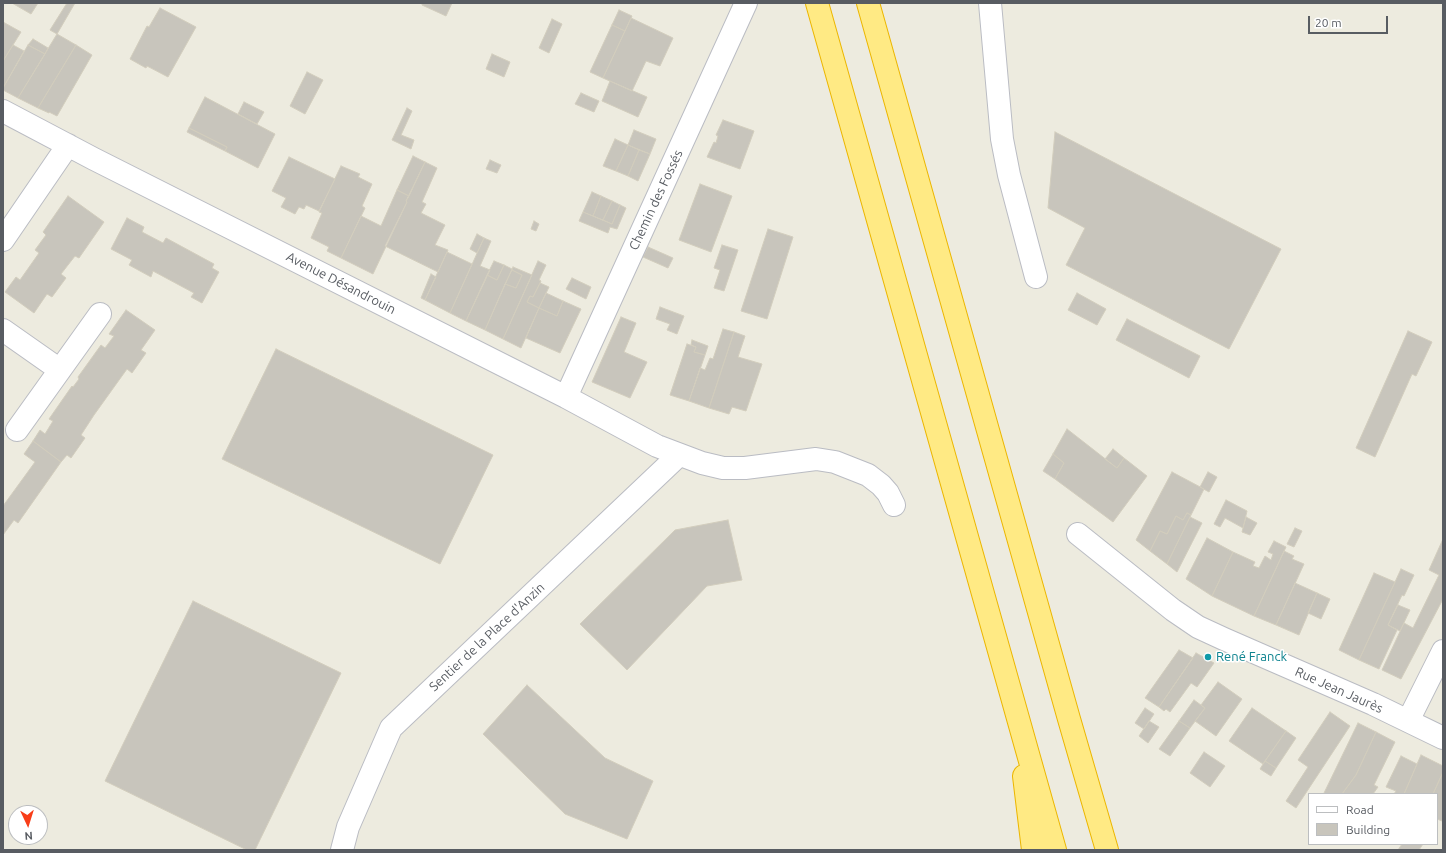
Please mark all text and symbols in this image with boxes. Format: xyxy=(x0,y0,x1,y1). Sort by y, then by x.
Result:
scale bar xyxy=(1310,8,1390,34)
text: 20 m xyxy=(1315,16,1342,29)
street label: Chemin des Fossés xyxy=(626,147,686,253)
street label: Avenue Désandrouin xyxy=(284,249,398,317)
street label: Sentier de la Place d'Anzin xyxy=(426,579,548,695)
place label: René Franck xyxy=(1216,649,1287,665)
marker: René Franck xyxy=(1203,652,1213,662)
street label: Rue Jean Jaurès xyxy=(1293,664,1385,716)
legend xyxy=(1308,793,1438,845)
text: Road xyxy=(1346,803,1374,816)
north arrow xyxy=(8,805,48,845)
text: Building xyxy=(1346,823,1390,836)
text: N xyxy=(24,830,33,842)

